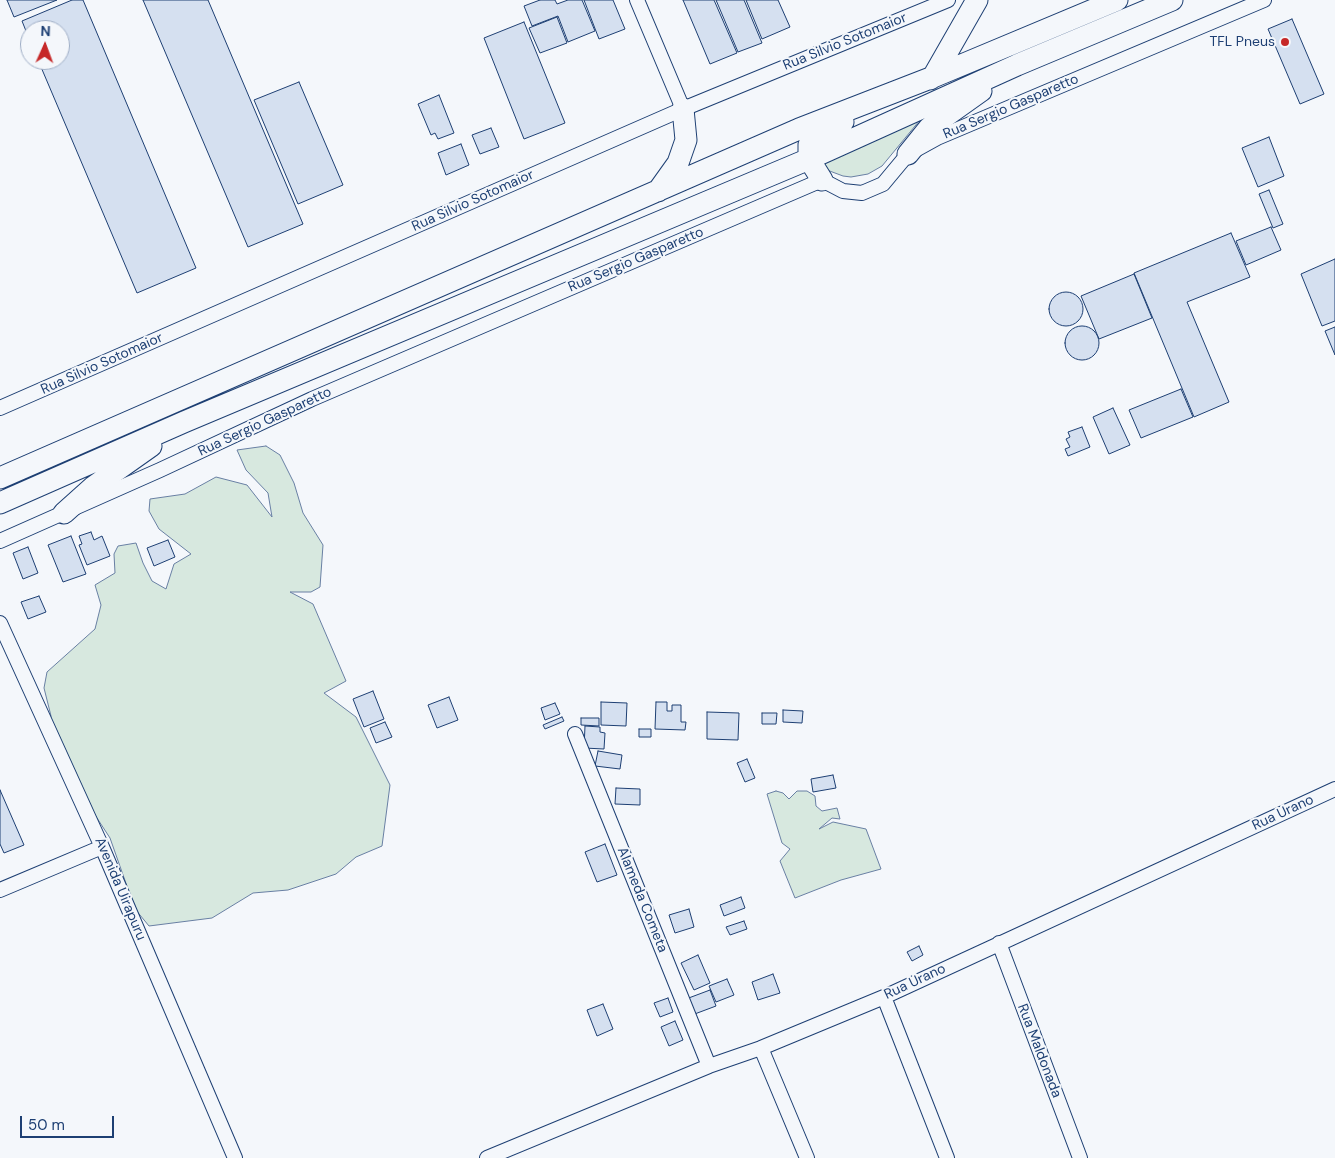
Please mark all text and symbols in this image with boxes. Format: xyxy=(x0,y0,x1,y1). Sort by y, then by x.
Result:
street label: Rua Silvio Sotomaior xyxy=(781,10,909,74)
north arrow xyxy=(20,20,70,70)
text: N xyxy=(40,22,51,40)
place label: TFL Pneus xyxy=(1209,34,1275,50)
marker: TFL Pneus xyxy=(1279,36,1291,48)
street label: Rua Sergio Gasparetto xyxy=(941,71,1081,143)
street label: Rua Silvio Sotomaior xyxy=(409,167,537,235)
street label: Rua Sergio Gasparetto xyxy=(566,224,706,296)
street label: Rua Silvio Sotomaior xyxy=(38,330,166,398)
street label: Rua Sergio Gasparetto xyxy=(196,384,334,460)
street label: Rua Urano xyxy=(1250,791,1316,835)
street label: Avenida Uirapuru xyxy=(91,835,149,943)
street label: Alameda Cometa xyxy=(613,845,671,955)
street label: Rua Urano xyxy=(882,960,948,1004)
street label: Rua Maldonada xyxy=(1013,1002,1065,1100)
scale bar xyxy=(22,1106,116,1138)
text: 50 m xyxy=(28,1115,65,1135)

